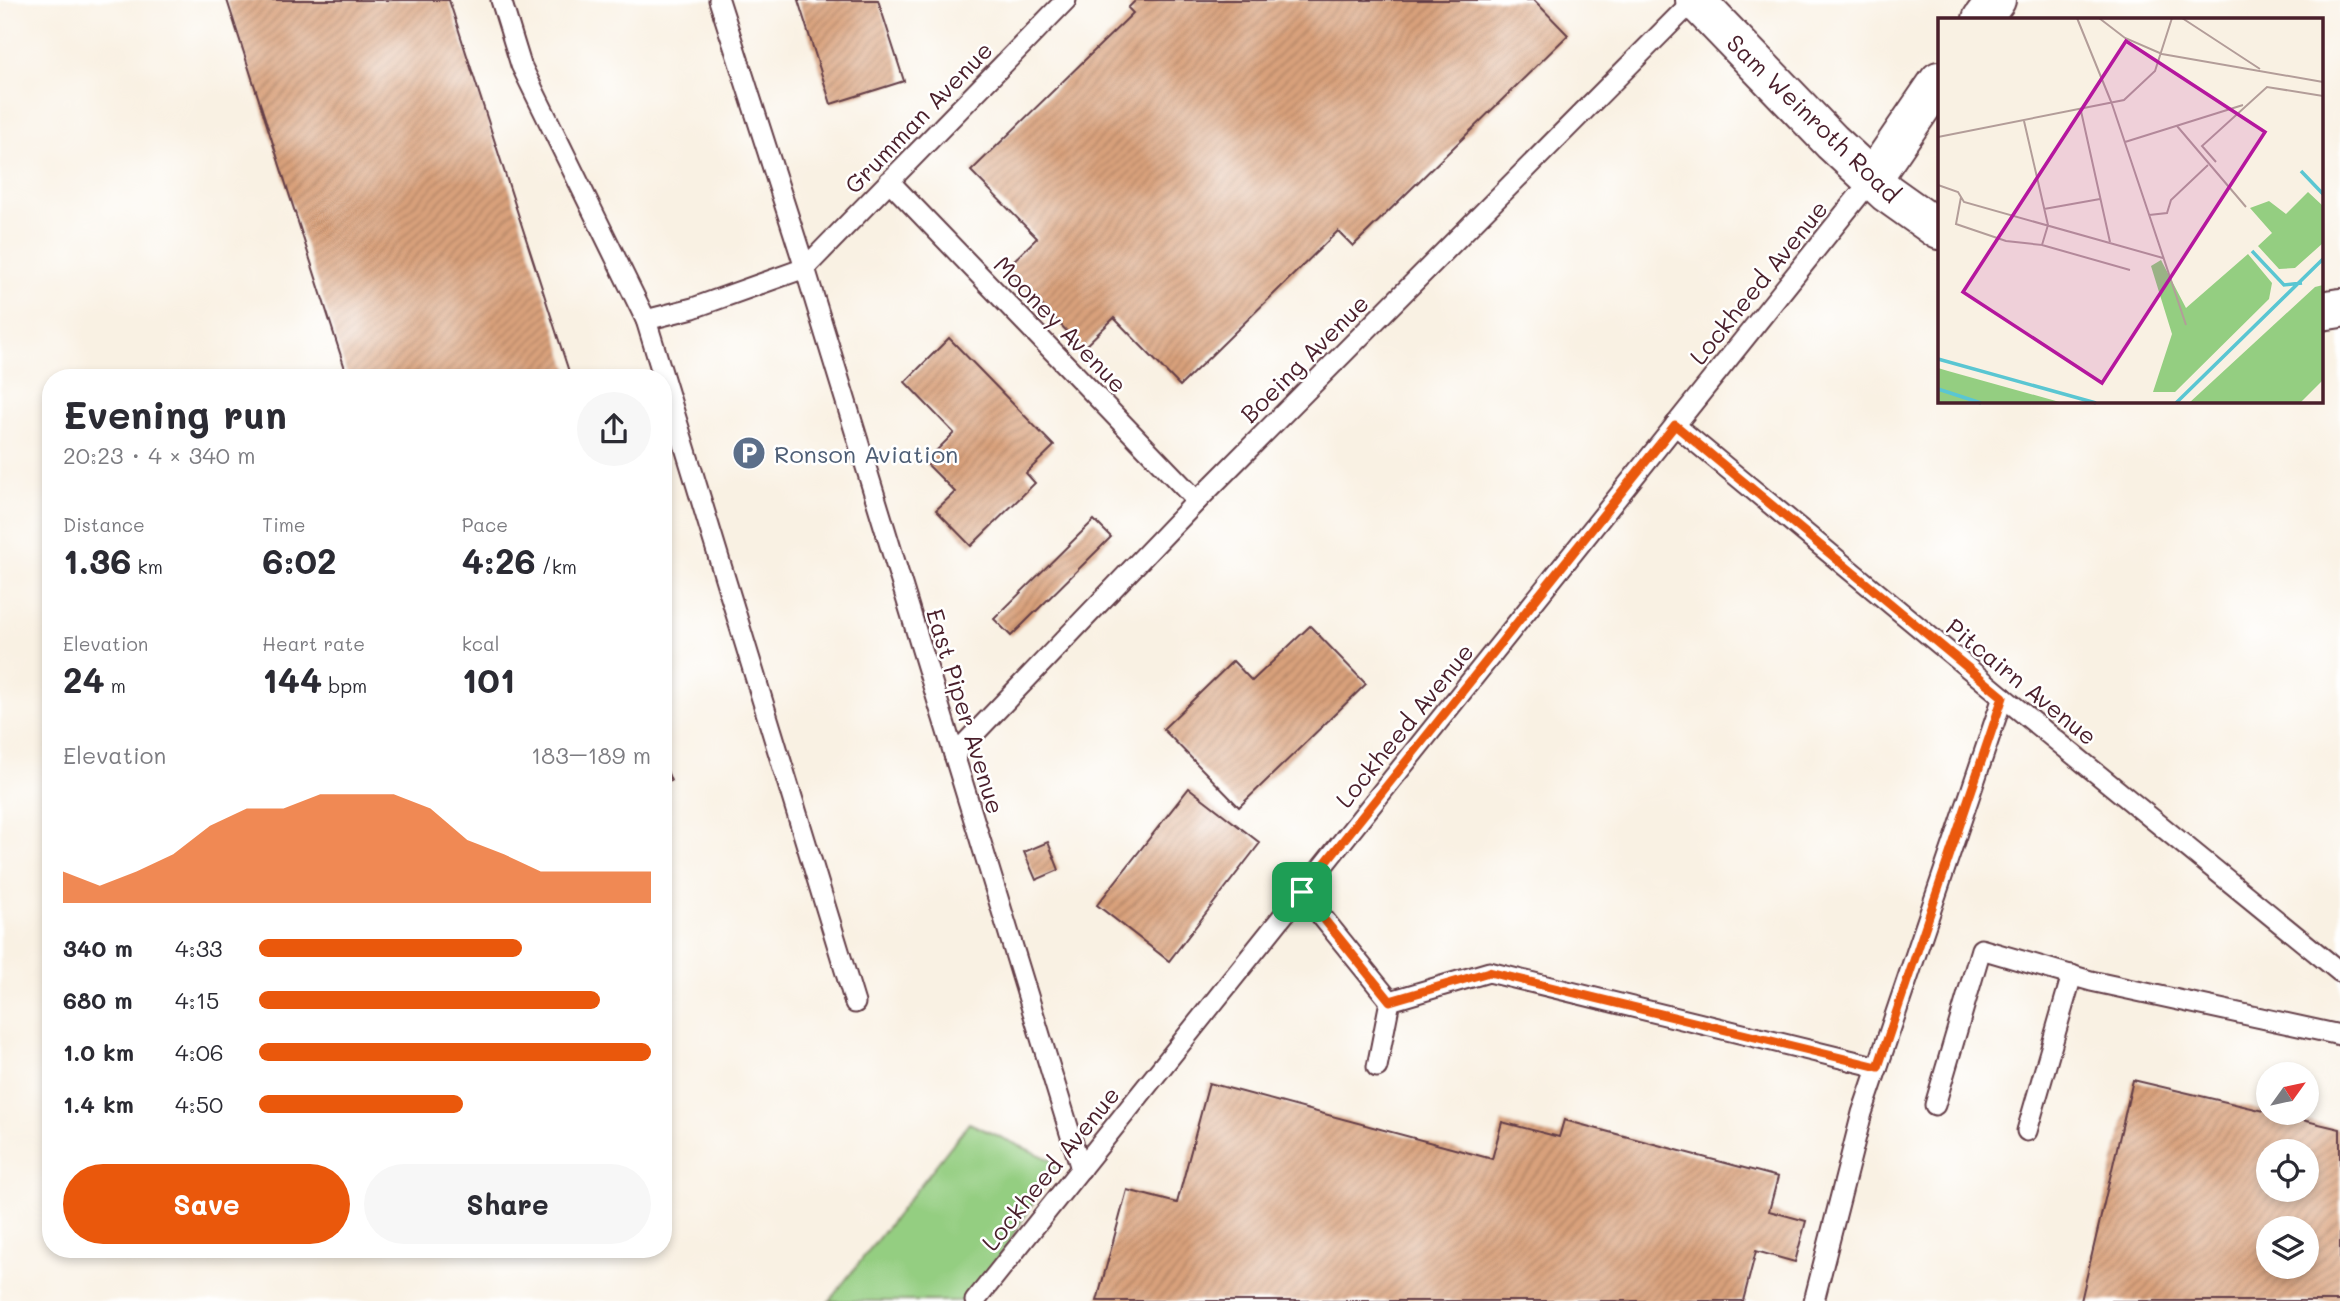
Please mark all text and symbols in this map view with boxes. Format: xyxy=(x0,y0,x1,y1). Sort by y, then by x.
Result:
inset map xyxy=(1938,18,2322,402)
street label: Sam Weinroth Road xyxy=(1721,27,1907,209)
street label: Grumman Avenue xyxy=(837,34,999,200)
street label: Lockheed Avenue xyxy=(1682,193,1834,371)
street label: Mooney Avenue xyxy=(988,249,1134,399)
street label: Boeing Avenue xyxy=(1233,287,1375,429)
text: Evening run xyxy=(63,389,287,439)
button: share xyxy=(577,392,651,466)
parking icon: Ronson Aviation xyxy=(730,434,768,472)
place label: Ronson Aviation xyxy=(774,438,958,469)
text: 20:23 · 4 × 340 m xyxy=(63,440,256,470)
text: Distance xyxy=(63,512,145,537)
text: Time xyxy=(262,512,306,537)
text: Pace xyxy=(462,512,508,537)
text: 1.36 xyxy=(63,537,131,583)
text: 6:02 xyxy=(262,537,337,583)
text: 4:26 xyxy=(462,537,536,583)
text: km xyxy=(131,554,163,579)
text: /km xyxy=(536,554,577,579)
street label: East Piper Avenue xyxy=(920,605,1012,817)
street label: Pitcairn Avenue xyxy=(1940,611,2104,751)
text: Elevation xyxy=(63,631,148,656)
text: Heart rate xyxy=(262,631,365,656)
text: kcal xyxy=(462,631,500,656)
street label: Lockheed Avenue xyxy=(1328,636,1480,814)
text: 24 xyxy=(63,656,105,702)
text: 144 xyxy=(262,656,322,702)
text: 101 xyxy=(462,656,515,702)
text: m xyxy=(105,673,126,698)
text: bpm xyxy=(322,673,367,698)
text: Elevation xyxy=(63,740,166,770)
text: 183–189 m xyxy=(531,740,651,770)
pin xyxy=(1272,862,1332,922)
icon: arrive xyxy=(1283,873,1321,911)
text: 340 m xyxy=(63,933,133,963)
text: 4:33 xyxy=(175,933,223,963)
text: 680 m xyxy=(63,985,133,1015)
text: 4:15 xyxy=(175,985,219,1015)
text: 1.0 km xyxy=(63,1037,134,1067)
text: 4:06 xyxy=(175,1037,224,1067)
north arrow xyxy=(2256,1062,2319,1125)
map controls xyxy=(2256,1062,2319,1279)
street label: Lockheed Avenue xyxy=(974,1079,1126,1257)
text: 1.4 km xyxy=(63,1089,134,1119)
text: 4:50 xyxy=(175,1089,223,1119)
button: locate xyxy=(2256,1139,2319,1202)
button: Save xyxy=(63,1164,350,1244)
button: Share xyxy=(364,1164,651,1244)
button: layers xyxy=(2256,1216,2319,1279)

